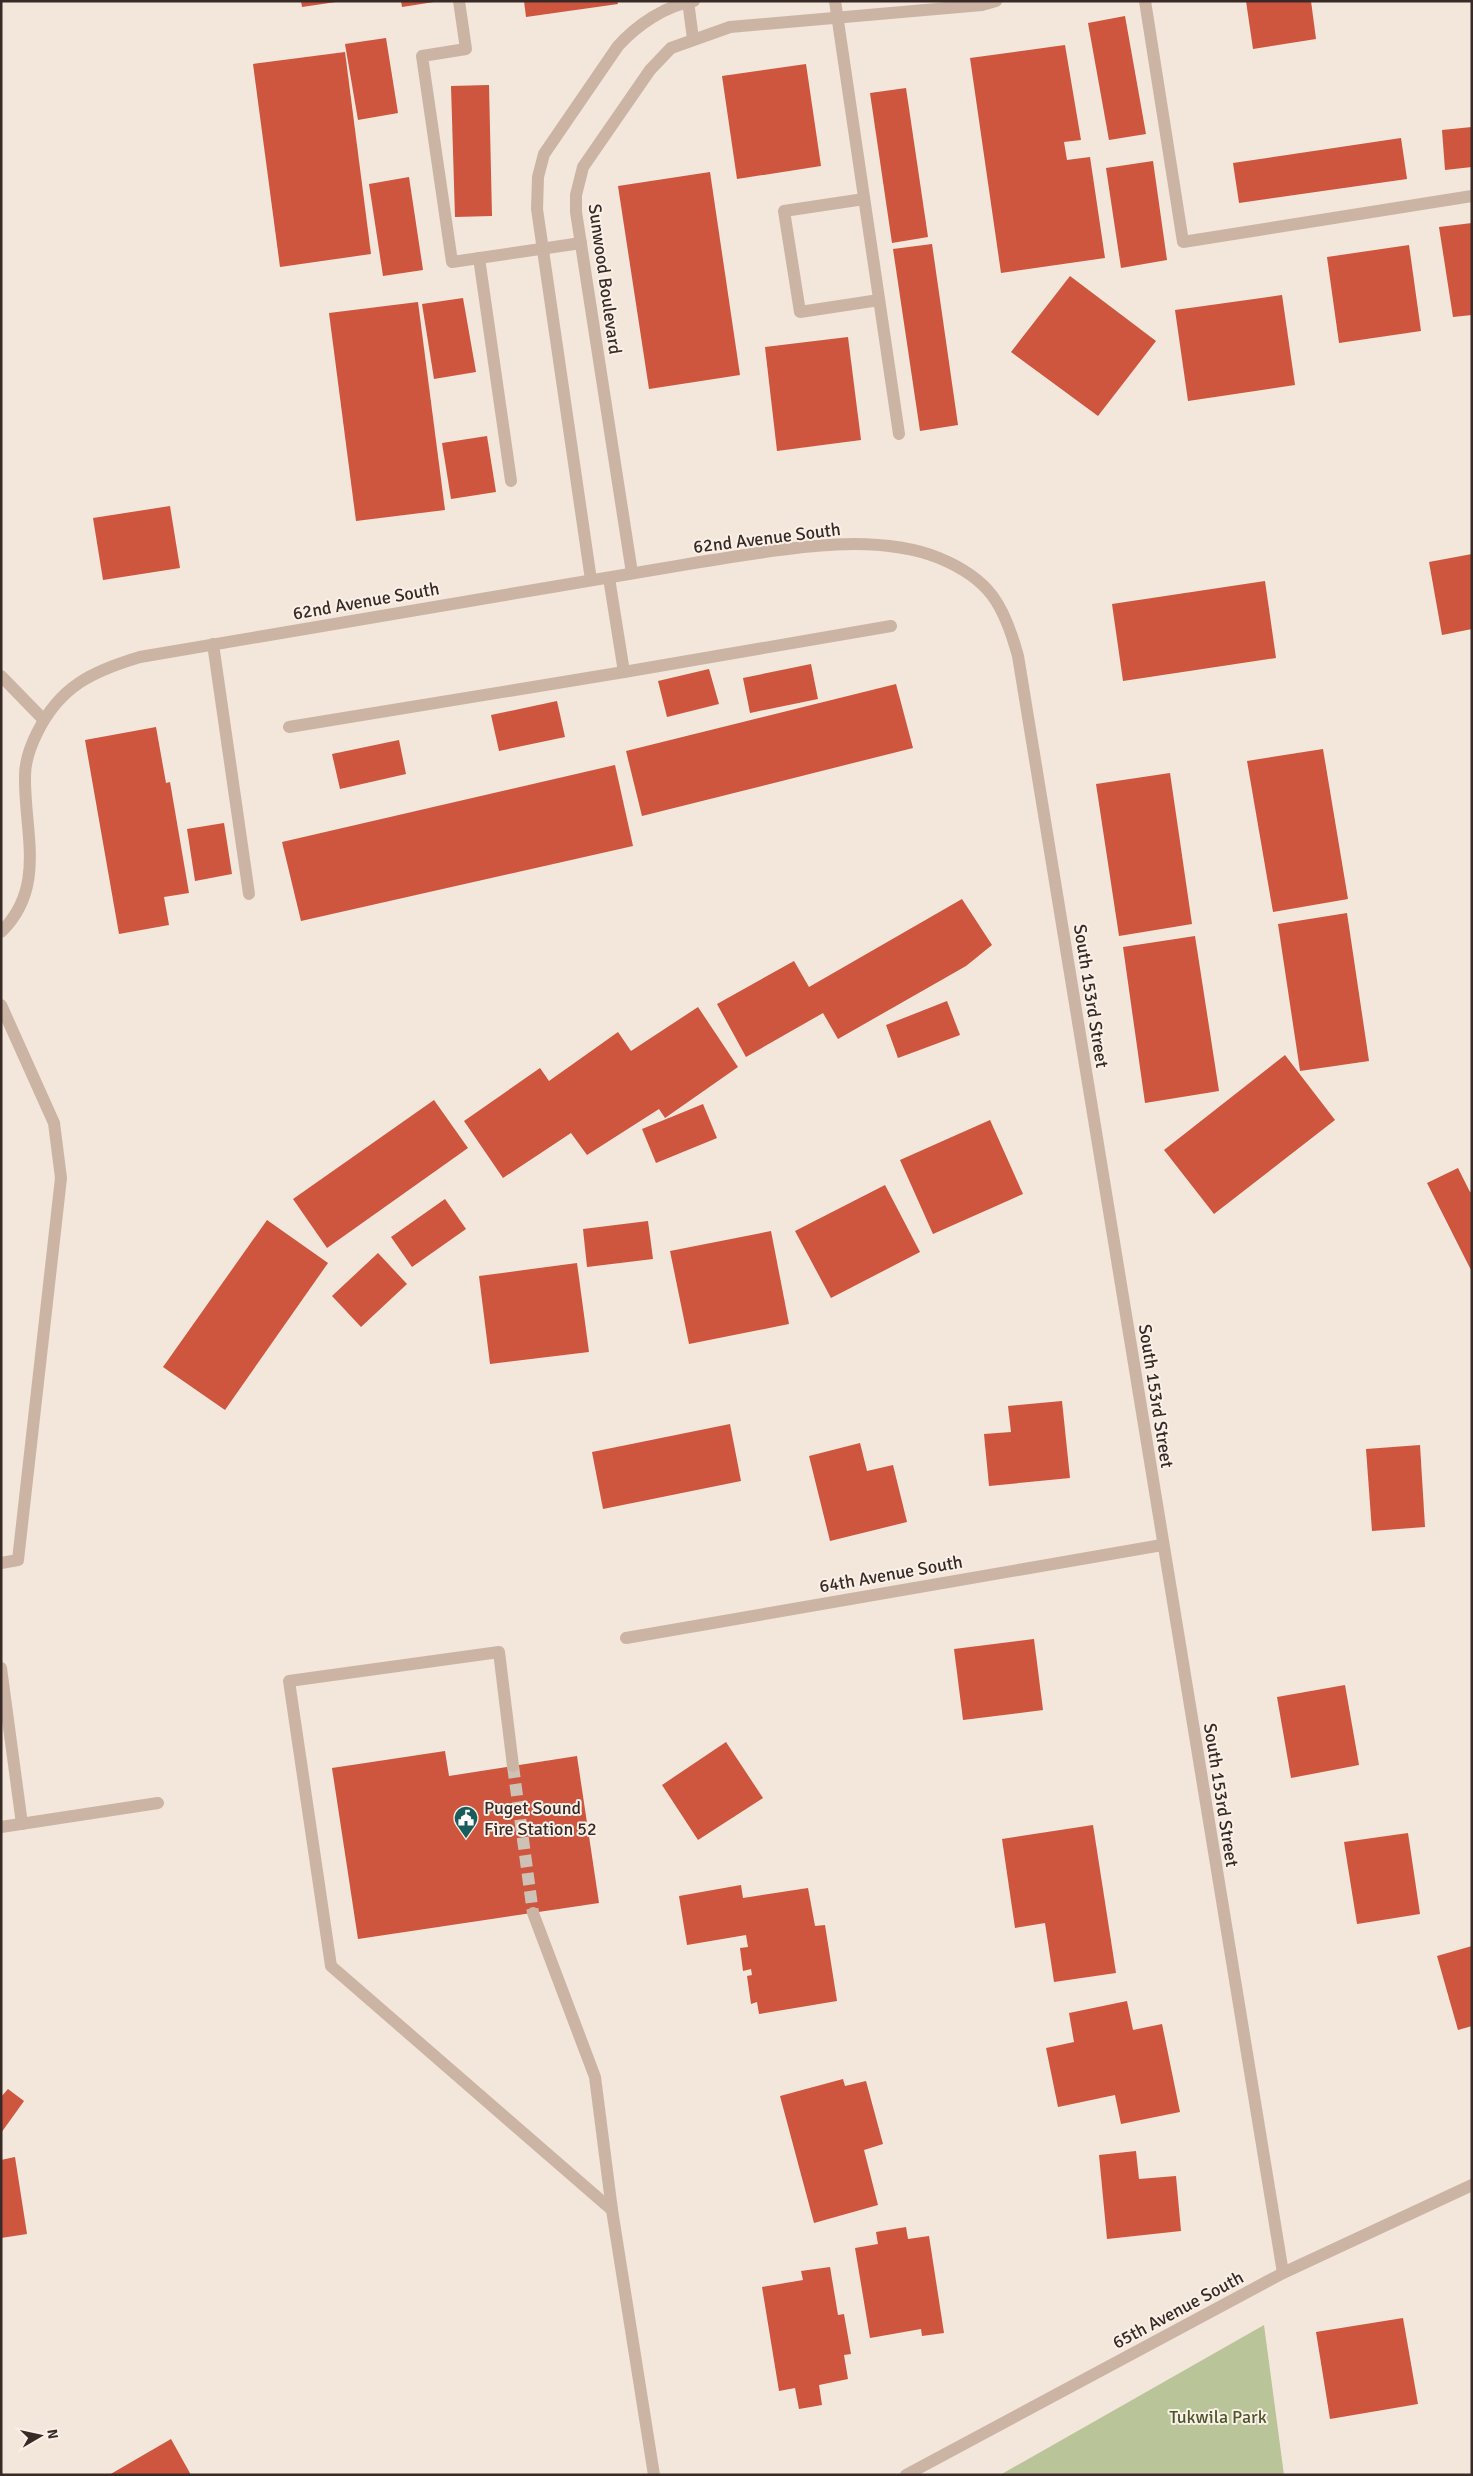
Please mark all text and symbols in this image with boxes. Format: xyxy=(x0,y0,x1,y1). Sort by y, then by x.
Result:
street label: Sunwood Boulevard xyxy=(584,202,626,356)
street label: 62nd Avenue South xyxy=(692,518,842,558)
street label: 62nd Avenue South xyxy=(291,577,441,625)
street label: South 153rd Street xyxy=(1069,923,1113,1069)
street label: South 153rd Street xyxy=(1134,1323,1178,1469)
street label: 64th Avenue South xyxy=(818,1551,964,1597)
street label: South 153rd Street xyxy=(1199,1722,1243,1868)
place label: Puget Sound Fire Station 52 xyxy=(484,1797,597,1840)
public building icon: Puget Sound Fire Station 52 xyxy=(453,1805,479,1839)
street label: 65th Avenue South xyxy=(1109,2266,1247,2354)
park label: Tukwila Park xyxy=(1169,2406,1267,2428)
north arrow xyxy=(15,2411,65,2461)
text: N xyxy=(43,2428,62,2440)

